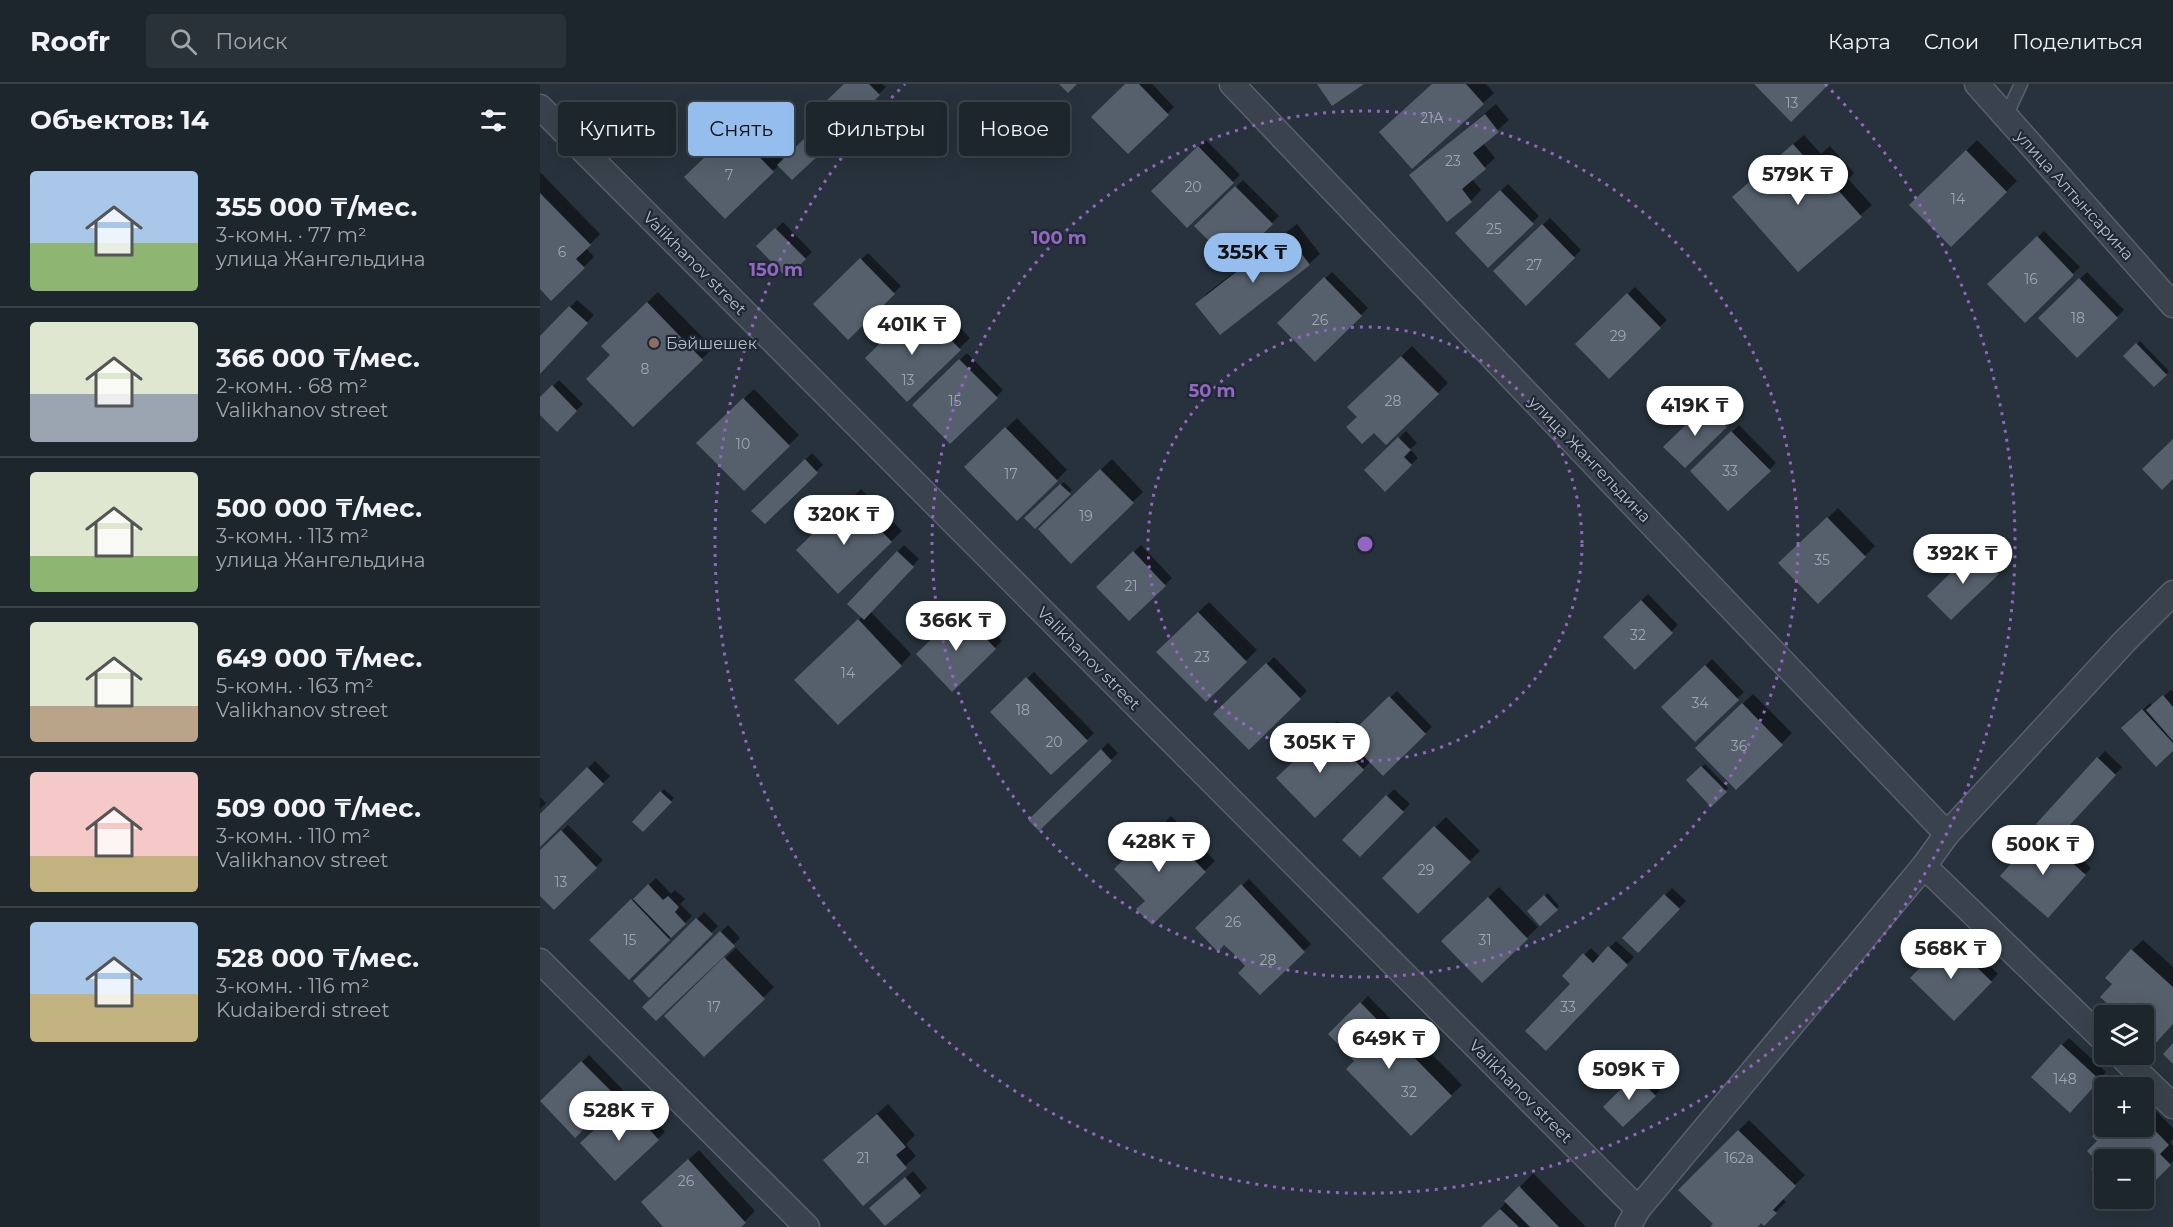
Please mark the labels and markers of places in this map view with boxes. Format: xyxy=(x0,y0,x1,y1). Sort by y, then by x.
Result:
pin: 579K ₸ xyxy=(1749,155,1847,206)
pin: 355K ₸ xyxy=(1204,233,1302,284)
pin: 401K ₸ xyxy=(863,305,961,356)
place label: Бәйшешек xyxy=(666,334,758,353)
marker: Бәйшешек xyxy=(647,336,661,350)
pin: 419K ₸ xyxy=(1646,386,1744,437)
pin: 320K ₸ xyxy=(795,495,893,546)
centre of rings xyxy=(1355,534,1375,554)
pin: 392K ₸ xyxy=(1914,534,2012,585)
pin: 366K ₸ xyxy=(907,601,1005,652)
pin: 305K ₸ xyxy=(1271,723,1369,774)
pin: 428K ₸ xyxy=(1110,822,1208,873)
pin: 500K ₸ xyxy=(1994,825,2092,876)
pin: 568K ₸ xyxy=(1902,929,2000,980)
pin: 649K ₸ xyxy=(1340,1019,1438,1070)
pin: 509K ₸ xyxy=(1580,1050,1678,1101)
pin: 528K ₸ xyxy=(570,1091,668,1142)

